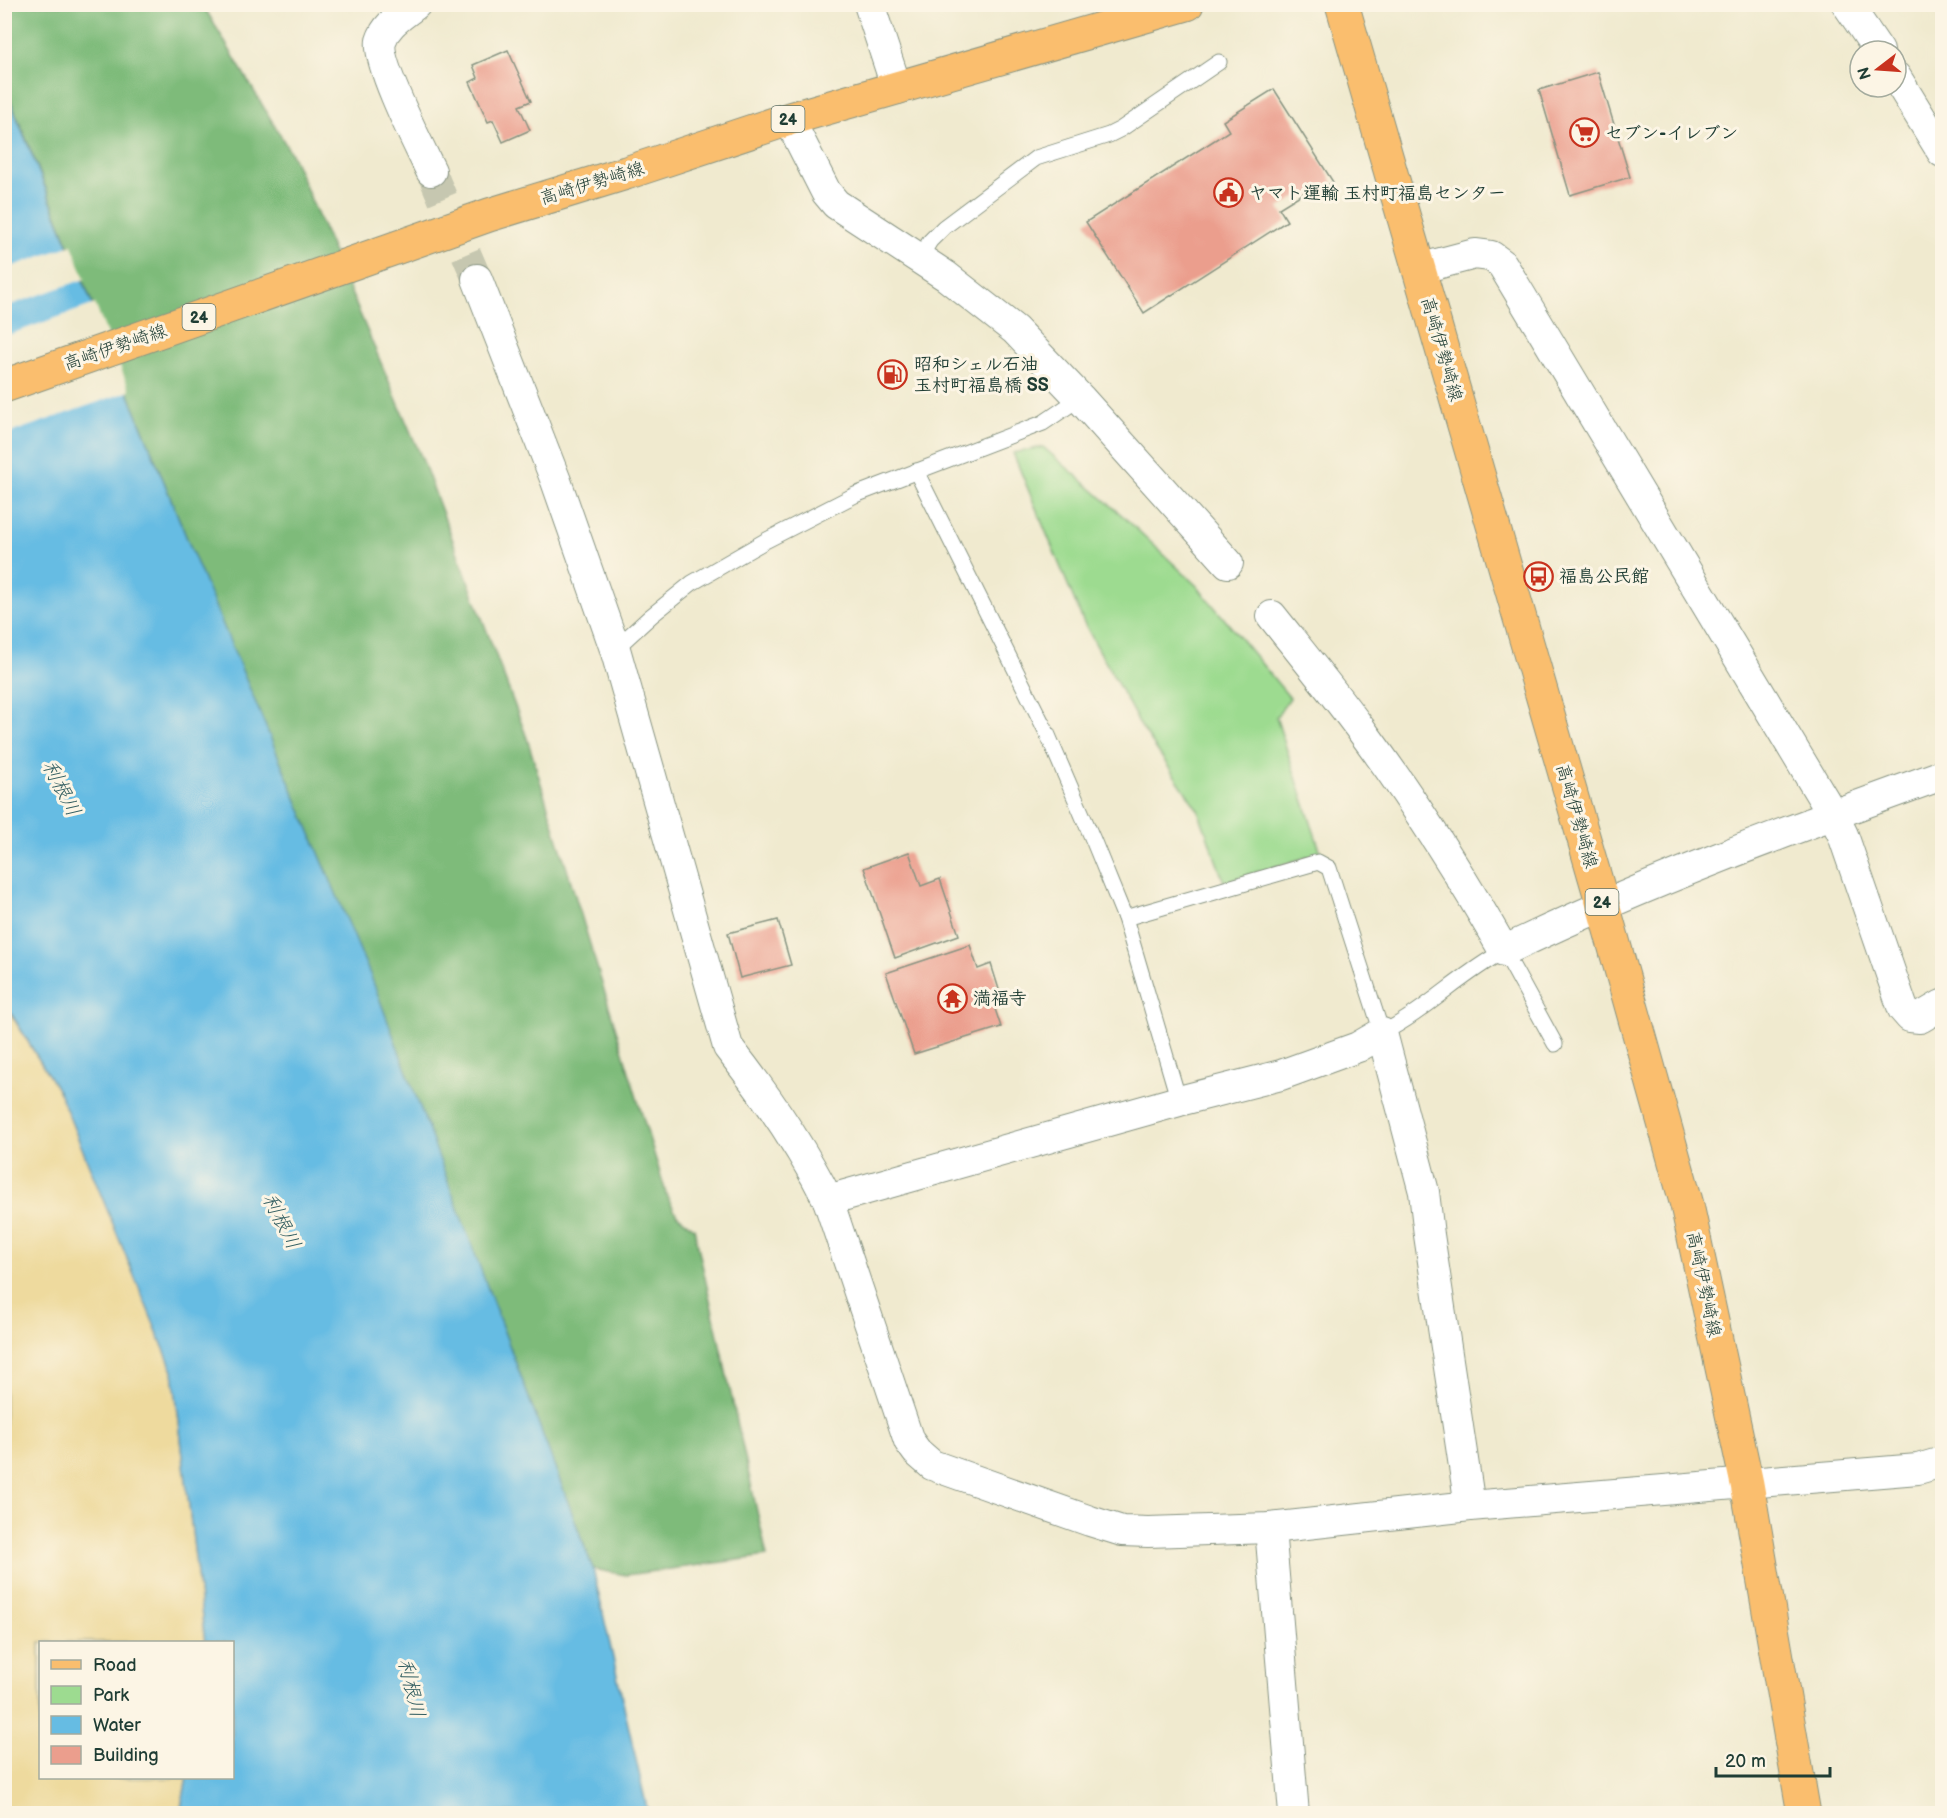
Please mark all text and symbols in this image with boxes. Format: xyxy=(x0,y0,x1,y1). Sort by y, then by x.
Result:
north arrow xyxy=(1848,39,1908,99)
text: N xyxy=(1854,64,1876,81)
road number: 24 xyxy=(772,106,804,132)
supermarket icon: セブン-イレブン xyxy=(1568,117,1600,149)
place label: セブン-イレブン xyxy=(1605,123,1738,144)
street label: 高崎伊勢崎線 xyxy=(537,158,647,209)
public building icon: ヤマト運輸 玉村町福島センター xyxy=(1212,177,1244,209)
place label: ヤマト運輸 玉村町福島センター xyxy=(1249,183,1506,204)
street label: 高崎伊勢崎線 xyxy=(1417,294,1466,404)
road number: 24 xyxy=(182,304,216,330)
street label: 高崎伊勢崎線 xyxy=(61,320,170,375)
place label: 昭和シェル石油 玉村町福島橋 SS xyxy=(914,354,1049,396)
fuel station icon: 昭和シェル石油 玉村町福島橋 SS xyxy=(877,358,909,390)
bus stop icon: 福島公民館 xyxy=(1522,560,1554,592)
place label: 福島公民館 xyxy=(1559,566,1649,587)
water label: 利根川 xyxy=(37,756,85,821)
street label: 高崎伊勢崎線 xyxy=(1552,761,1601,871)
road number: 24 xyxy=(1586,889,1618,915)
temple icon: 満福寺 xyxy=(936,982,968,1014)
place label: 満福寺 xyxy=(973,988,1027,1009)
water label: 利根川 xyxy=(257,1189,305,1254)
street label: 高崎伊勢崎線 xyxy=(1682,1229,1725,1339)
legend xyxy=(39,1641,234,1779)
text: Road xyxy=(93,1655,137,1676)
water label: 利根川 xyxy=(393,1656,429,1720)
text: Park xyxy=(93,1685,129,1706)
text: Water xyxy=(93,1715,141,1736)
scale bar xyxy=(1716,1740,1830,1778)
text: Building xyxy=(93,1745,159,1766)
text: 20 m xyxy=(1725,1751,1766,1772)

